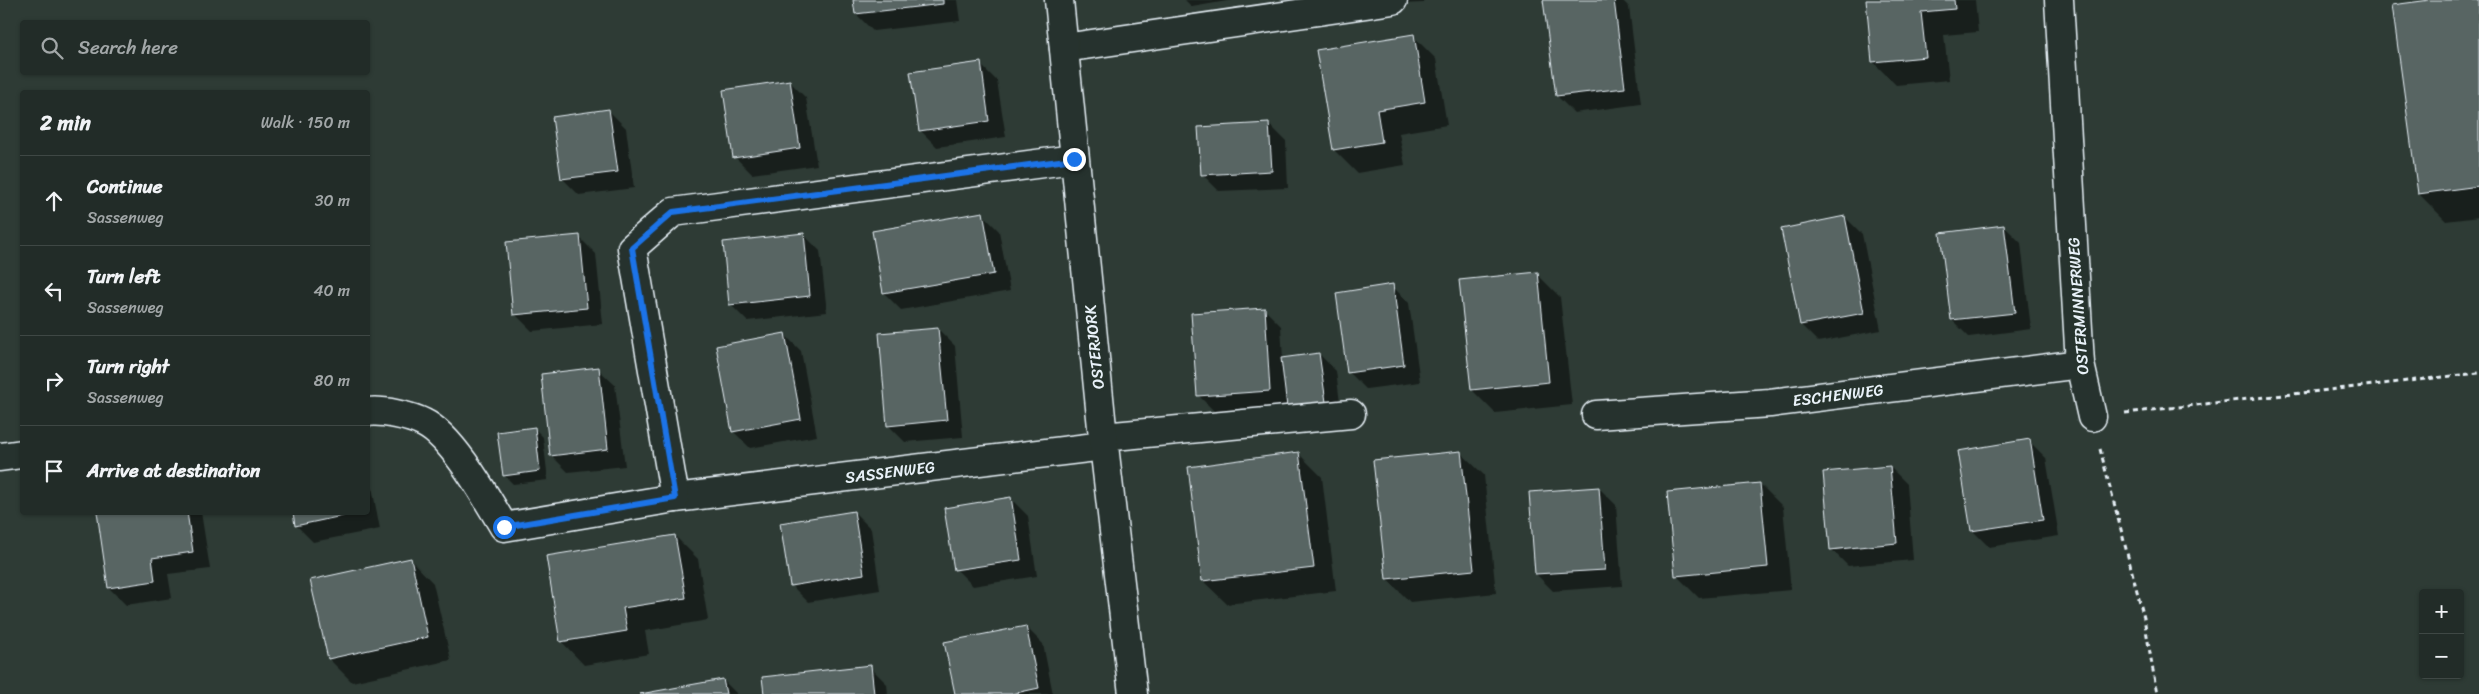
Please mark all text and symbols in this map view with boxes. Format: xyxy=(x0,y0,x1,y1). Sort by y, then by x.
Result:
search box xyxy=(20,20,370,75)
text: Search here xyxy=(78,31,178,64)
icon: search xyxy=(38,34,66,62)
text: 2 min xyxy=(40,104,91,142)
text: Walk · 150 m xyxy=(261,108,350,137)
route end xyxy=(1063,148,1086,171)
text: Continue xyxy=(87,170,163,203)
text: 30 m xyxy=(315,186,350,215)
icon: ahead xyxy=(40,187,68,215)
text: Sassenweg xyxy=(87,203,164,232)
street label: OSTERMINNERWEG xyxy=(2059,236,2097,376)
text: Turn left xyxy=(87,260,160,293)
text: 40 m xyxy=(313,276,350,305)
icon: left xyxy=(40,277,68,305)
text: Sassenweg xyxy=(87,293,164,322)
street label: OSTERJORK xyxy=(1075,303,1113,391)
text: Turn right xyxy=(87,350,169,383)
text: 80 m xyxy=(314,366,350,395)
icon: right xyxy=(40,367,68,395)
street label: ESCHENWEG xyxy=(1791,375,1885,415)
text: Sassenweg xyxy=(87,383,164,412)
street label: SASSENWEG xyxy=(843,452,937,492)
text: Arrive at destination xyxy=(87,454,260,487)
icon: arrive xyxy=(40,457,68,485)
route start xyxy=(493,516,516,539)
map controls xyxy=(2419,589,2464,679)
button: + xyxy=(2419,589,2464,634)
button: − xyxy=(2419,634,2464,679)

